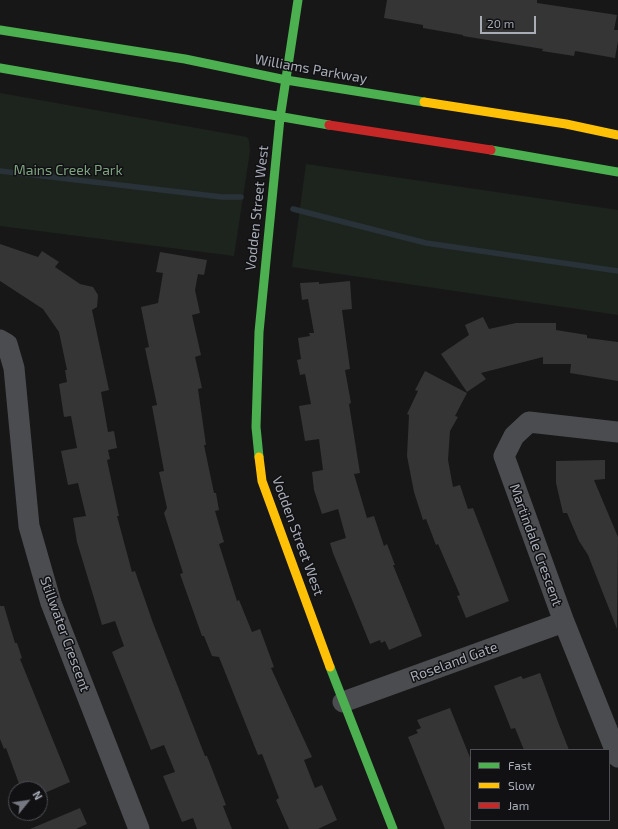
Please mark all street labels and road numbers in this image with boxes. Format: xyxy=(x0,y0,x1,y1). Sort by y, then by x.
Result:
street label: Williams Parkway xyxy=(253,51,369,87)
street label: Vodden Street West xyxy=(242,145,272,271)
street label: Vodden Street West xyxy=(269,474,327,598)
street label: Martindale Crescent xyxy=(506,482,566,608)
street label: Stillwater Crescent xyxy=(36,574,94,694)
street label: Roseland Gate xyxy=(408,638,500,686)

